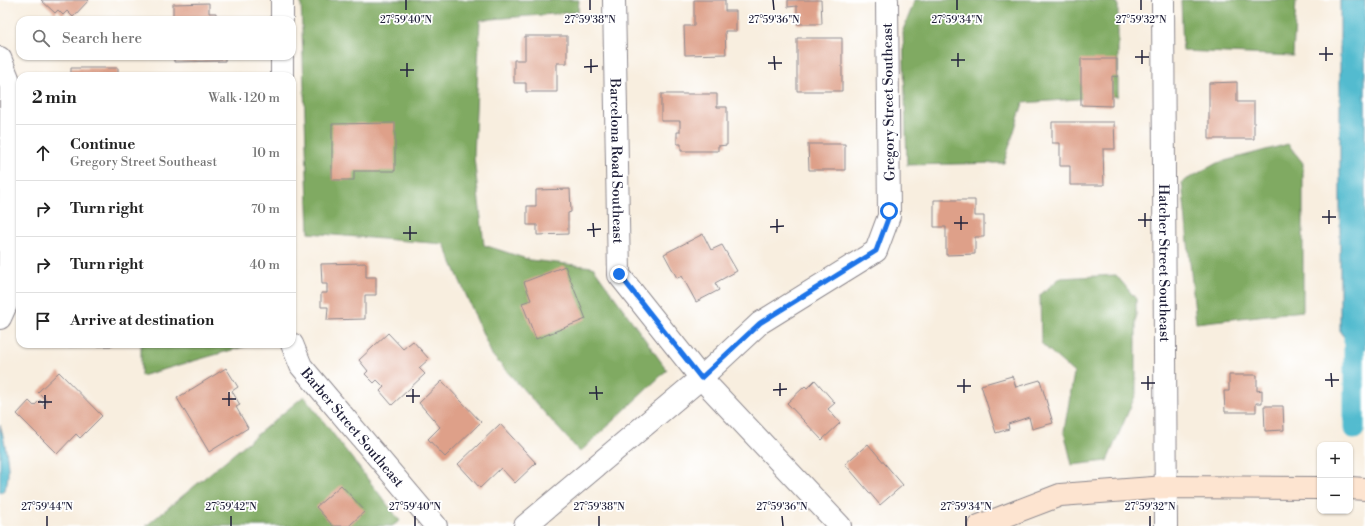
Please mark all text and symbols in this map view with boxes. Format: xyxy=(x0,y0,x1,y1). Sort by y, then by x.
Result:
text: 27°59'40"N xyxy=(380,14,433,26)
text: 27°59'38"N xyxy=(564,14,616,26)
text: 27°59'36"N xyxy=(748,14,800,26)
text: 27°59'34"N xyxy=(931,14,983,26)
text: 27°59'32"N xyxy=(1116,14,1167,26)
search box xyxy=(16,16,296,60)
street label: Gregory Street Southeast xyxy=(879,23,899,181)
icon: search xyxy=(30,27,52,49)
text: Search here xyxy=(62,29,142,48)
street label: Barcelona Road Southeast xyxy=(605,77,626,244)
text: 2 min xyxy=(32,87,77,109)
text: Walk · 120 m xyxy=(208,90,280,106)
text: Continue xyxy=(70,135,135,154)
icon: ahead xyxy=(32,142,54,164)
text: 10 m xyxy=(252,145,280,161)
text: Gregory Street Southeast xyxy=(70,154,217,170)
street label: Hatcher Street Southeast xyxy=(1154,184,1173,342)
icon: right xyxy=(32,198,54,220)
text: Turn right xyxy=(70,199,144,218)
text: 70 m xyxy=(251,201,280,217)
route start xyxy=(880,202,898,220)
icon: right xyxy=(32,254,54,276)
text: Turn right xyxy=(70,255,144,274)
text: 40 m xyxy=(250,257,280,273)
route end xyxy=(610,265,628,283)
icon: arrive xyxy=(32,310,54,332)
text: Arrive at destination xyxy=(70,311,214,330)
street label: Barber Street Southeast xyxy=(296,364,407,491)
map controls xyxy=(1317,442,1353,514)
button: + xyxy=(1317,442,1353,478)
button: − xyxy=(1317,478,1353,514)
text: 27°59'44"N xyxy=(21,501,73,513)
text: 27°59'42"N xyxy=(205,501,257,513)
text: 27°59'40"N xyxy=(389,501,442,513)
text: 27°59'38"N xyxy=(573,501,625,513)
text: 27°59'36"N xyxy=(756,501,808,513)
text: 27°59'34"N xyxy=(940,501,992,513)
text: 27°59'32"N xyxy=(1125,501,1176,513)

